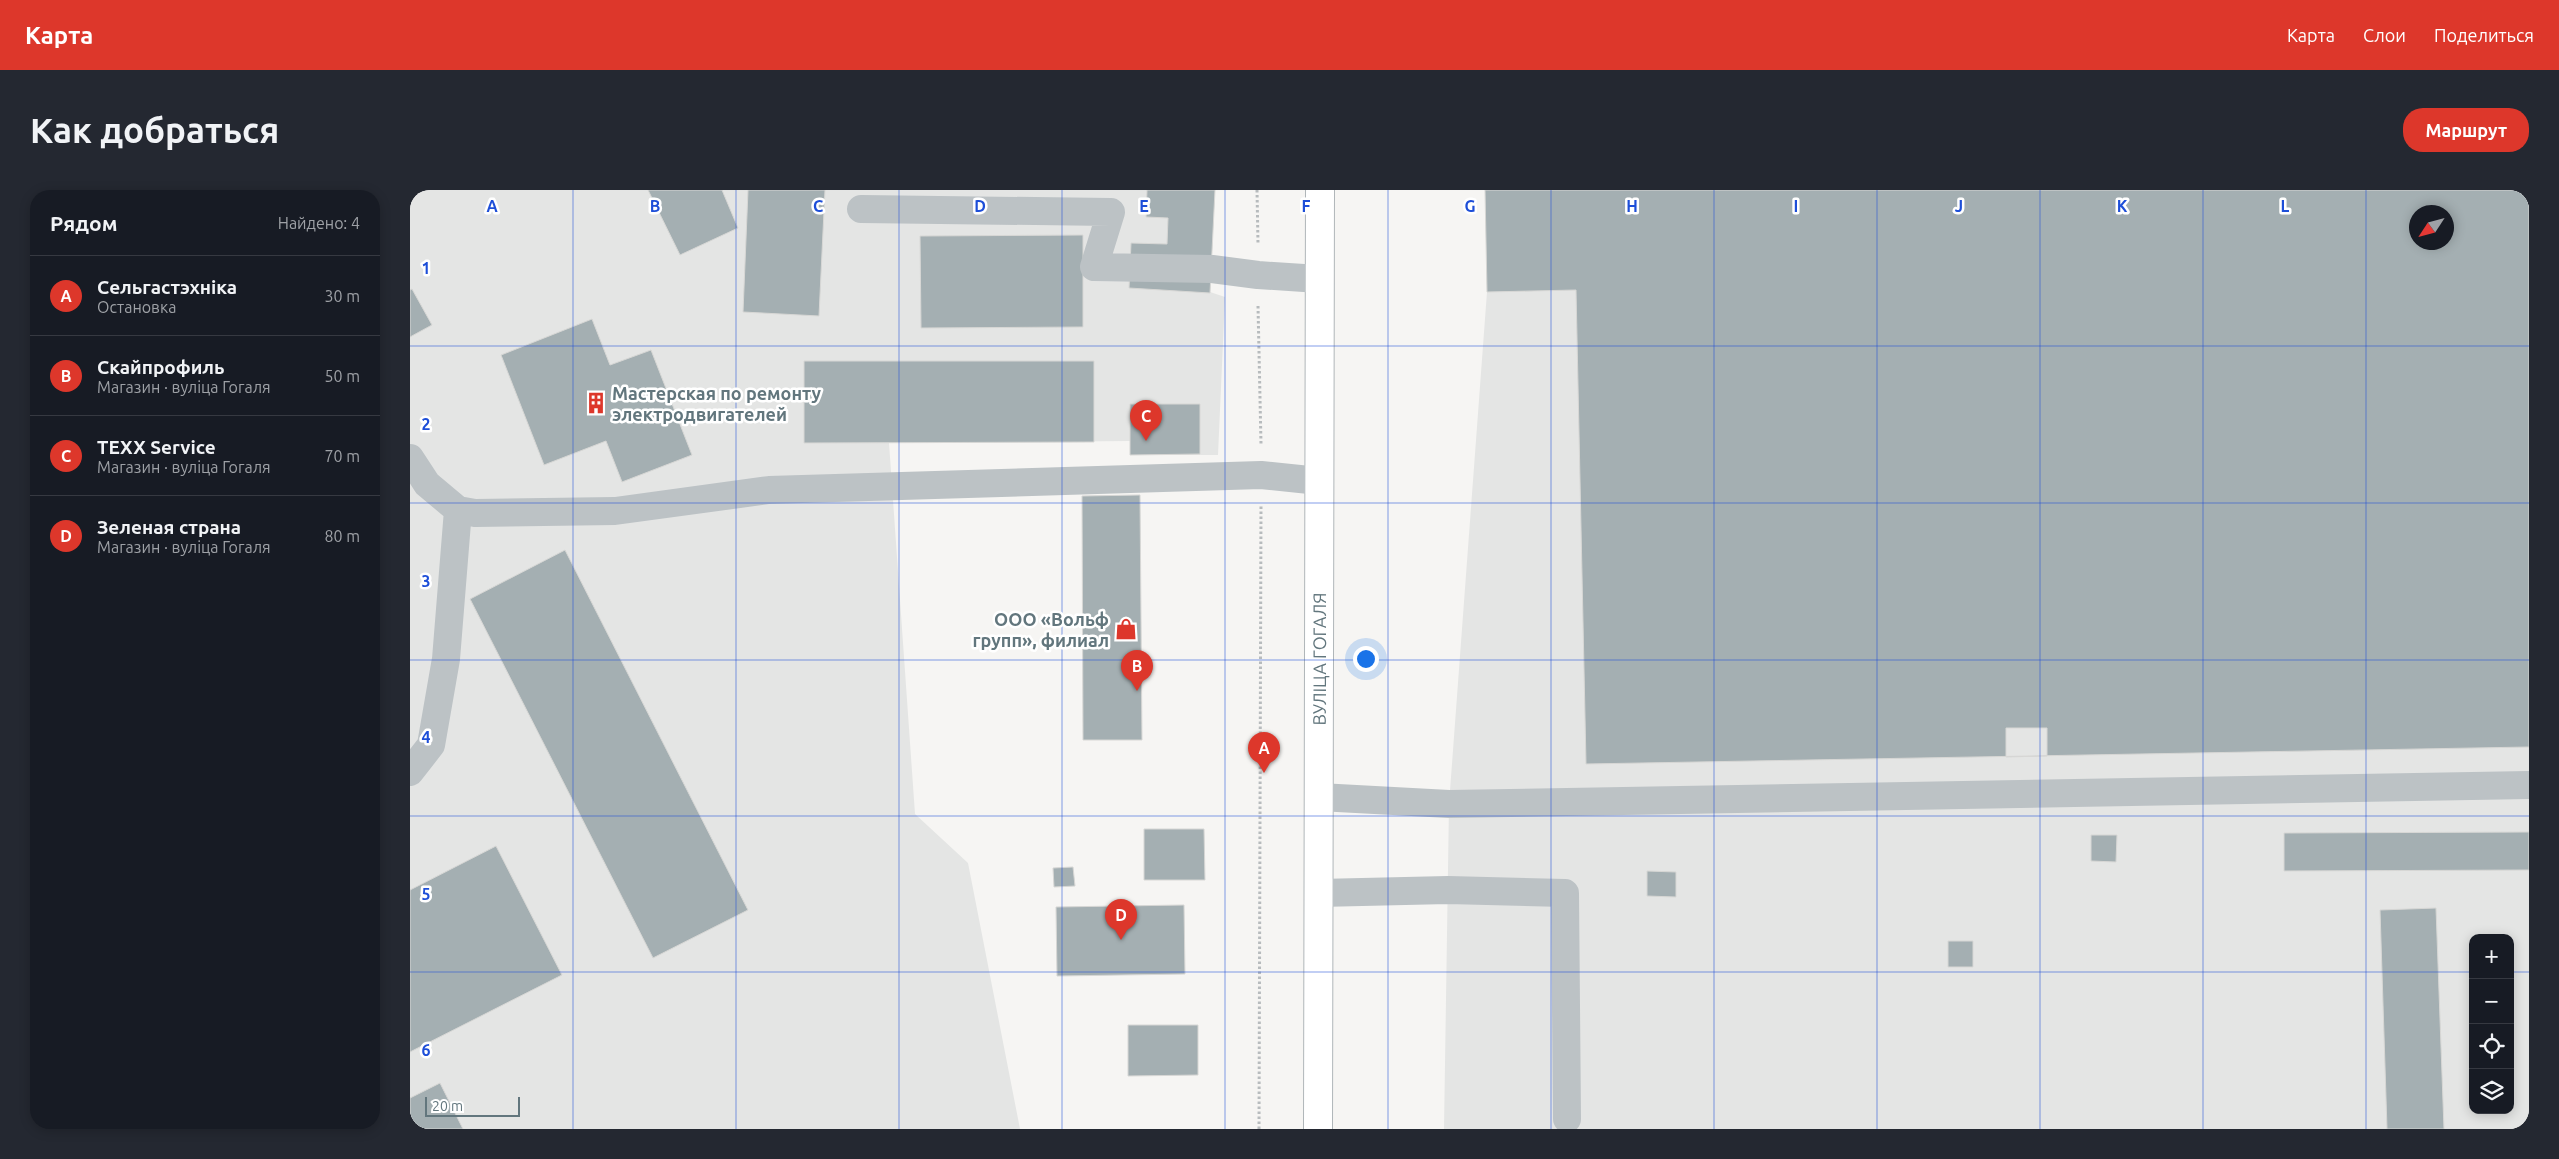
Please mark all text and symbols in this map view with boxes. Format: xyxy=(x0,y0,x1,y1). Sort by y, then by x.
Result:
text: Карта xyxy=(25,22,93,49)
text: Карта xyxy=(2287,25,2335,45)
text: Слои xyxy=(2363,25,2406,45)
text: Поделиться xyxy=(2434,25,2534,45)
button: Маршрут xyxy=(2403,108,2529,152)
text: Как добраться xyxy=(30,110,279,150)
text: A xyxy=(486,197,498,215)
text: B xyxy=(650,197,660,215)
text: C xyxy=(813,197,823,215)
text: D xyxy=(974,197,986,215)
text: E xyxy=(1139,197,1149,215)
text: F xyxy=(1302,197,1311,215)
text: G xyxy=(1464,197,1476,215)
text: H xyxy=(1626,197,1638,215)
text: I xyxy=(1794,197,1798,215)
text: J xyxy=(1955,197,1963,215)
text: K xyxy=(2117,197,2128,215)
text: L xyxy=(2281,197,2290,215)
north arrow xyxy=(2409,205,2454,250)
text: Рядом xyxy=(50,211,118,235)
text: Найдено: 4 xyxy=(278,214,360,232)
text: 1 xyxy=(421,259,431,277)
text: Сельгастэхніка xyxy=(97,276,237,298)
text: A xyxy=(60,287,72,305)
text: 30 m xyxy=(324,287,360,305)
text: Остановка xyxy=(97,298,176,316)
text: Скайпрофиль xyxy=(97,356,225,378)
text: B xyxy=(61,367,71,385)
text: 50 m xyxy=(324,367,360,385)
text: Магазин · вуліца Гогаля xyxy=(97,378,271,396)
place label: Мастерская по ремонту электродвигателей xyxy=(612,383,822,424)
building icon: Мастерская по ремонту электродвигателей xyxy=(583,390,609,416)
pin: C xyxy=(1130,400,1162,441)
text: 2 xyxy=(421,415,431,433)
text: TEXX Service xyxy=(97,436,216,458)
text: C xyxy=(61,447,71,465)
text: 70 m xyxy=(324,447,360,465)
text: Магазин · вуліца Гогаля xyxy=(97,458,271,476)
text: Зеленая страна xyxy=(97,516,241,538)
text: D xyxy=(60,527,72,545)
text: 80 m xyxy=(324,527,360,545)
text: Магазин · вуліца Гогаля xyxy=(97,538,271,556)
text: 3 xyxy=(421,572,431,590)
street label: ВУЛІЦА ГОГАЛЯ xyxy=(1309,593,1329,725)
place label: ООО «Вольф групп», филиал xyxy=(973,609,1109,650)
shop icon: ООО «Вольф групп», филиал xyxy=(1113,616,1139,642)
your location xyxy=(1353,646,1379,672)
pin: B xyxy=(1121,650,1153,691)
text: 4 xyxy=(421,728,431,746)
pin: A xyxy=(1248,732,1280,773)
text: 5 xyxy=(421,885,431,903)
pin: D xyxy=(1105,899,1137,940)
map controls xyxy=(2469,934,2514,1114)
button: + xyxy=(2469,934,2514,979)
button: − xyxy=(2469,979,2514,1024)
button: locate xyxy=(2469,1024,2514,1069)
text: 6 xyxy=(421,1041,431,1059)
button: layers xyxy=(2469,1069,2514,1114)
scale bar xyxy=(425,1094,520,1117)
text: 20 m xyxy=(432,1098,463,1114)

